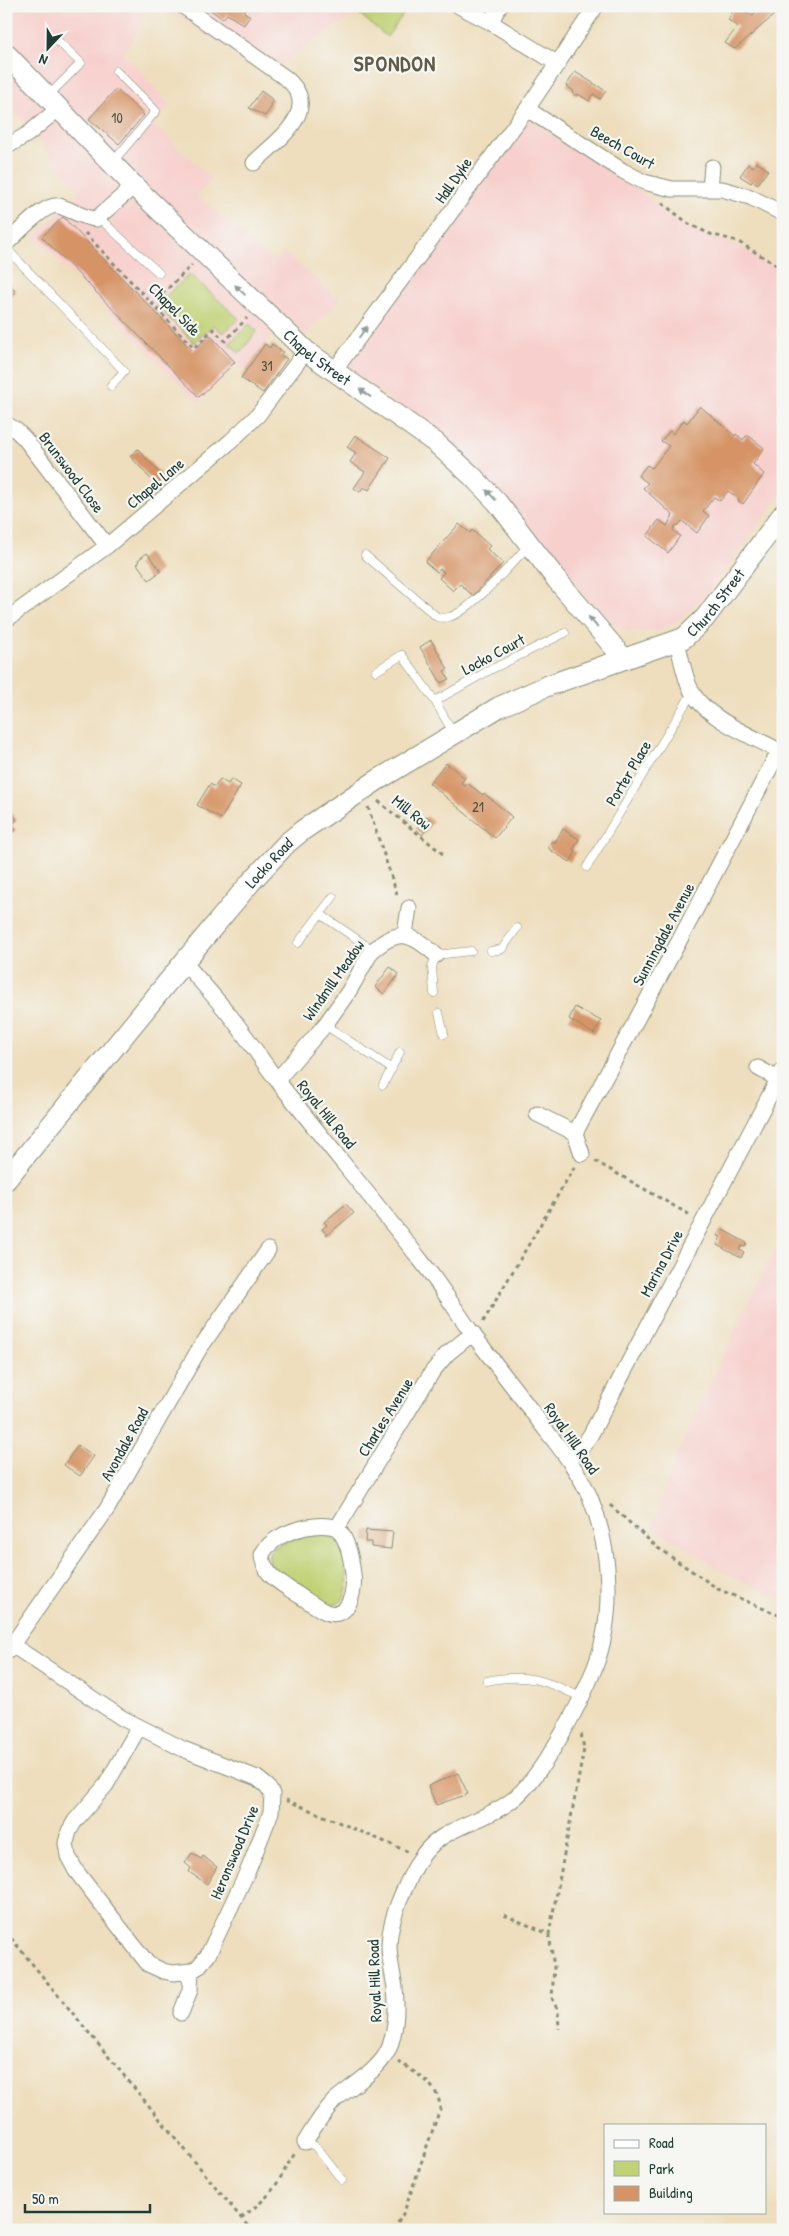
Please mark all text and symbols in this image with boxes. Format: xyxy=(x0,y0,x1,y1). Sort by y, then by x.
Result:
north arrow xyxy=(22,22,72,72)
district label: SPONDON xyxy=(354,49,436,78)
text: N xyxy=(35,50,50,71)
house number: 10 xyxy=(111,108,123,127)
street label: Beech Court xyxy=(587,120,660,174)
street label: Hall Dyke xyxy=(429,152,477,207)
street label: Chapel Side xyxy=(144,277,206,341)
one-way arrow xyxy=(235,284,247,296)
street label: Chapel Street xyxy=(279,324,356,391)
one-way arrow xyxy=(358,326,369,339)
house number: 31 xyxy=(261,356,273,375)
one-way arrow xyxy=(358,388,372,398)
street label: Brunswood Close xyxy=(34,427,110,518)
street label: Chapel Lane xyxy=(122,452,189,514)
one-way arrow xyxy=(485,490,497,502)
street label: Church Street xyxy=(681,563,750,642)
one-way arrow xyxy=(587,616,598,629)
street label: Locko Court xyxy=(458,628,529,680)
street label: Porter Place xyxy=(600,736,657,810)
street label: Mill Row xyxy=(388,789,436,835)
house number: 21 xyxy=(472,797,484,816)
street label: Locko Road xyxy=(240,832,297,893)
street label: Sunningdale Avenue xyxy=(627,878,700,989)
street label: Windmill Meadow xyxy=(297,935,369,1025)
street label: Royal Hill Road xyxy=(292,1075,362,1153)
street label: Marina Drive xyxy=(634,1225,688,1300)
street label: Charles Avenue xyxy=(352,1373,418,1461)
street label: Royal Hill Road xyxy=(539,1398,605,1478)
street label: Avondale Road xyxy=(95,1403,153,1485)
street label: Heronswood Drive xyxy=(204,1801,264,1902)
street label: Royal Hill Road xyxy=(362,1939,386,2023)
legend xyxy=(604,2124,766,2214)
text: Road xyxy=(649,2132,674,2153)
text: Park xyxy=(649,2158,674,2179)
scale bar xyxy=(25,2181,150,2213)
text: Building xyxy=(649,2182,693,2203)
text: 50 m xyxy=(32,2188,59,2209)

